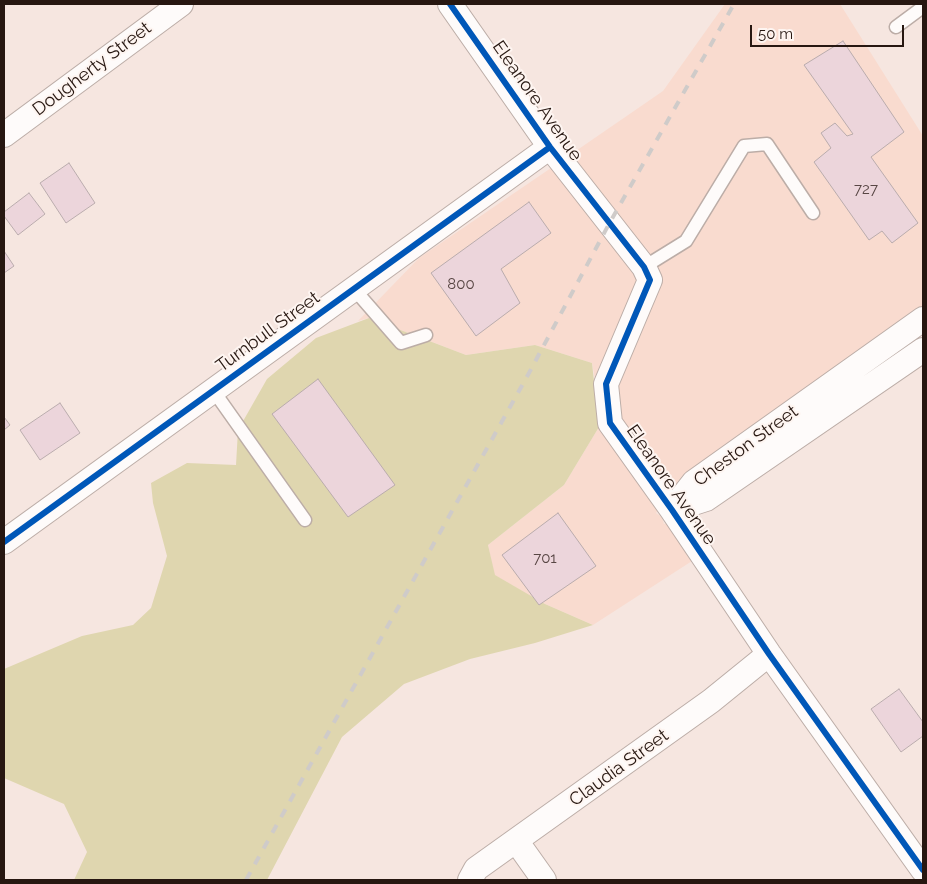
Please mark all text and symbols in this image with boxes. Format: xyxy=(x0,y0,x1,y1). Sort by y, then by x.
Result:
scale bar xyxy=(752,15,906,47)
street label: Dougherty Street xyxy=(28,17,156,121)
text: 50 m xyxy=(758,25,793,43)
street label: Eleanore Avenue xyxy=(487,37,587,165)
house number: 727 xyxy=(854,180,878,198)
house number: 800 xyxy=(447,275,475,293)
street label: Turnbull Street xyxy=(212,287,324,377)
street label: Cheston Street xyxy=(690,401,802,491)
street label: Eleanore Avenue xyxy=(621,421,721,549)
house number: 701 xyxy=(533,549,557,567)
street label: Claudia Street xyxy=(565,725,673,811)

